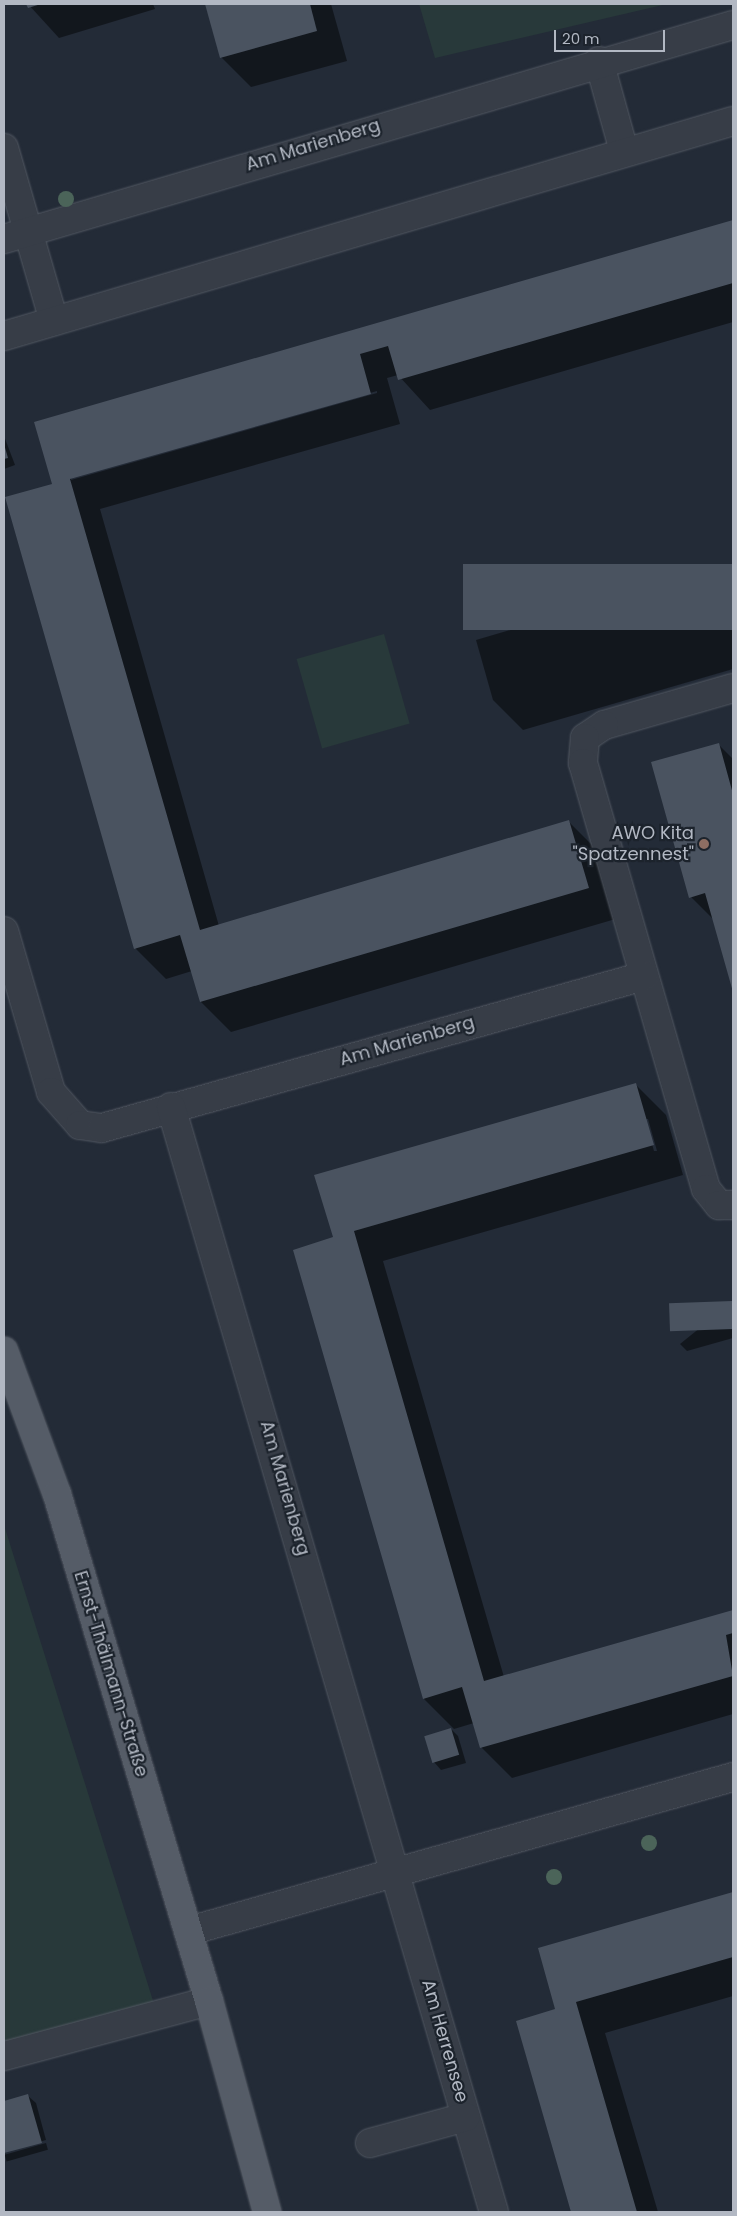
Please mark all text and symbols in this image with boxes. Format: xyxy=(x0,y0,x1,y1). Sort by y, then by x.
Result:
scale bar xyxy=(557,20,668,52)
text: 20 m xyxy=(562,28,600,49)
street label: Am Marienberg xyxy=(243,114,383,176)
place label: AWO Kita "Spatzennest" xyxy=(573,823,694,866)
marker: AWO Kita "Spatzennest" xyxy=(698,838,710,850)
street label: Am Marienberg xyxy=(337,1011,477,1071)
street label: Am Marienberg xyxy=(255,1418,315,1558)
street label: Ernst-Thälmann-Straße xyxy=(69,1568,153,1780)
street label: Am Herrensee xyxy=(417,1977,473,2105)

